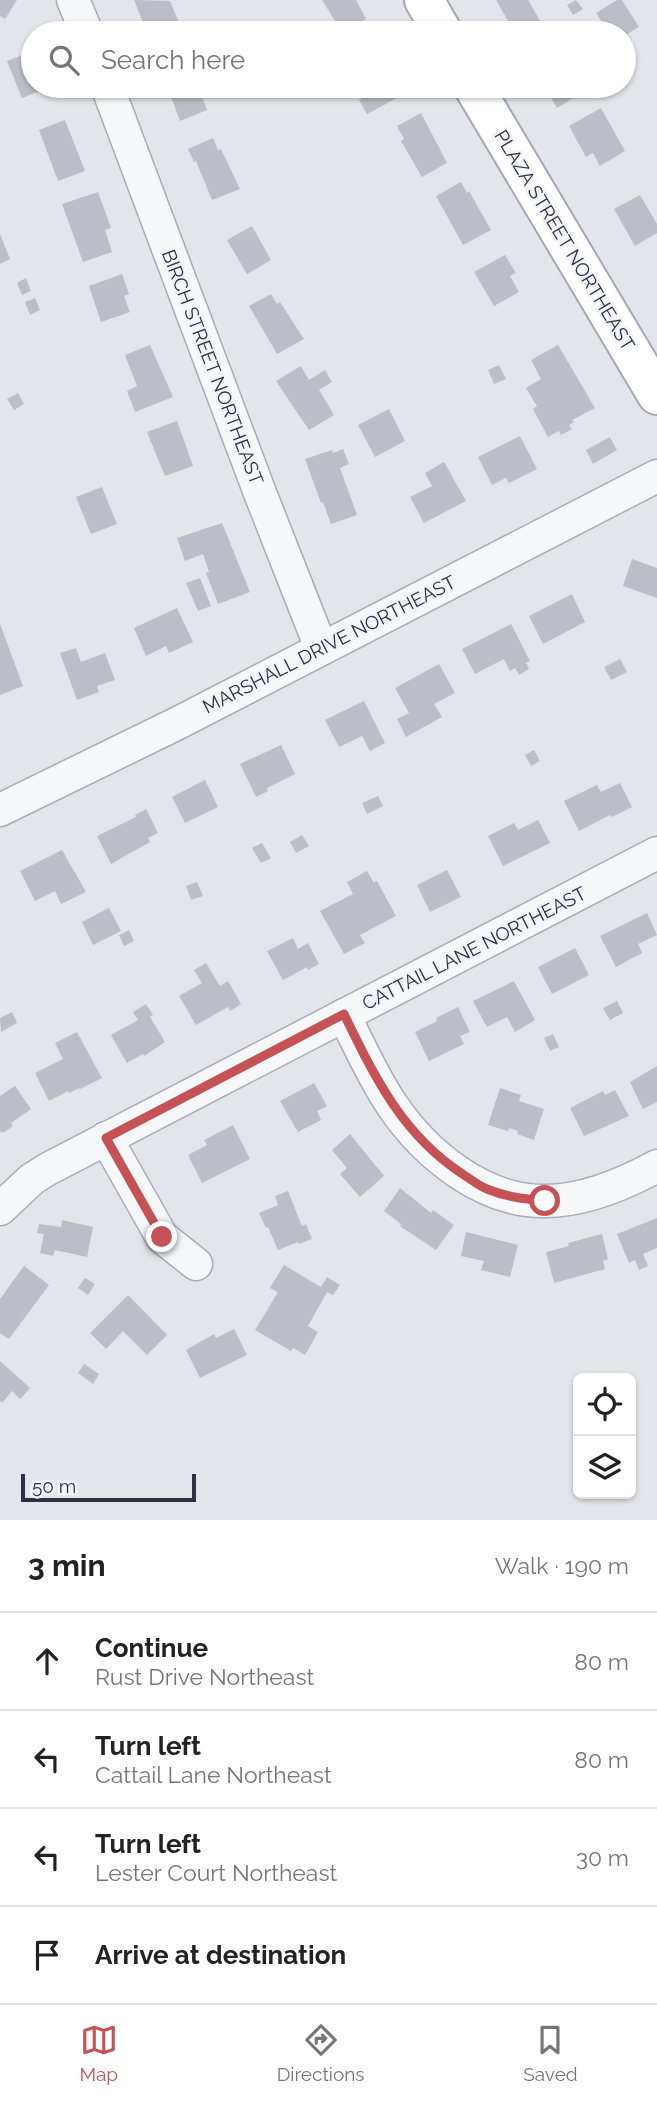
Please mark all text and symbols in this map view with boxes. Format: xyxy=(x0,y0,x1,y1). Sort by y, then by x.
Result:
search box xyxy=(21,21,636,98)
icon: search xyxy=(45,41,83,79)
text: Search here xyxy=(101,45,245,75)
street label: PLAZA STREET NORTHEAST xyxy=(490,126,640,355)
street label: BIRCH STREET NORTHEAST xyxy=(158,246,268,488)
street label: MARSHALL DRIVE NORTHEAST xyxy=(199,570,459,718)
street label: CATTAIL LANE NORTHEAST xyxy=(358,882,590,1014)
route start xyxy=(529,1185,560,1216)
route end xyxy=(146,1221,177,1252)
map controls xyxy=(573,1373,636,1499)
button: locate xyxy=(573,1373,636,1436)
button: layers xyxy=(573,1436,636,1499)
scale bar xyxy=(21,1471,196,1503)
text: 50 m xyxy=(32,1475,76,1497)
text: 3 min xyxy=(28,1548,106,1583)
text: Walk · 190 m xyxy=(495,1552,629,1579)
text: Continue xyxy=(95,1633,208,1663)
icon: ahead xyxy=(28,1642,66,1680)
text: 80 m xyxy=(574,1648,629,1675)
text: Rust Drive Northeast xyxy=(95,1663,314,1690)
text: Turn left xyxy=(95,1731,201,1761)
icon: left xyxy=(28,1740,66,1778)
text: 80 m xyxy=(574,1746,629,1773)
text: Cattail Lane Northeast xyxy=(95,1761,332,1788)
text: Turn left xyxy=(95,1829,201,1859)
icon: left xyxy=(28,1838,66,1876)
text: 30 m xyxy=(576,1844,629,1871)
text: Lester Court Northeast xyxy=(95,1859,337,1886)
icon: arrive xyxy=(28,1936,66,1974)
text: Arrive at destination xyxy=(95,1940,346,1970)
tab: Map xyxy=(79,2021,118,2085)
tab: Directions xyxy=(277,2021,365,2085)
tab: Saved xyxy=(523,2021,578,2085)

